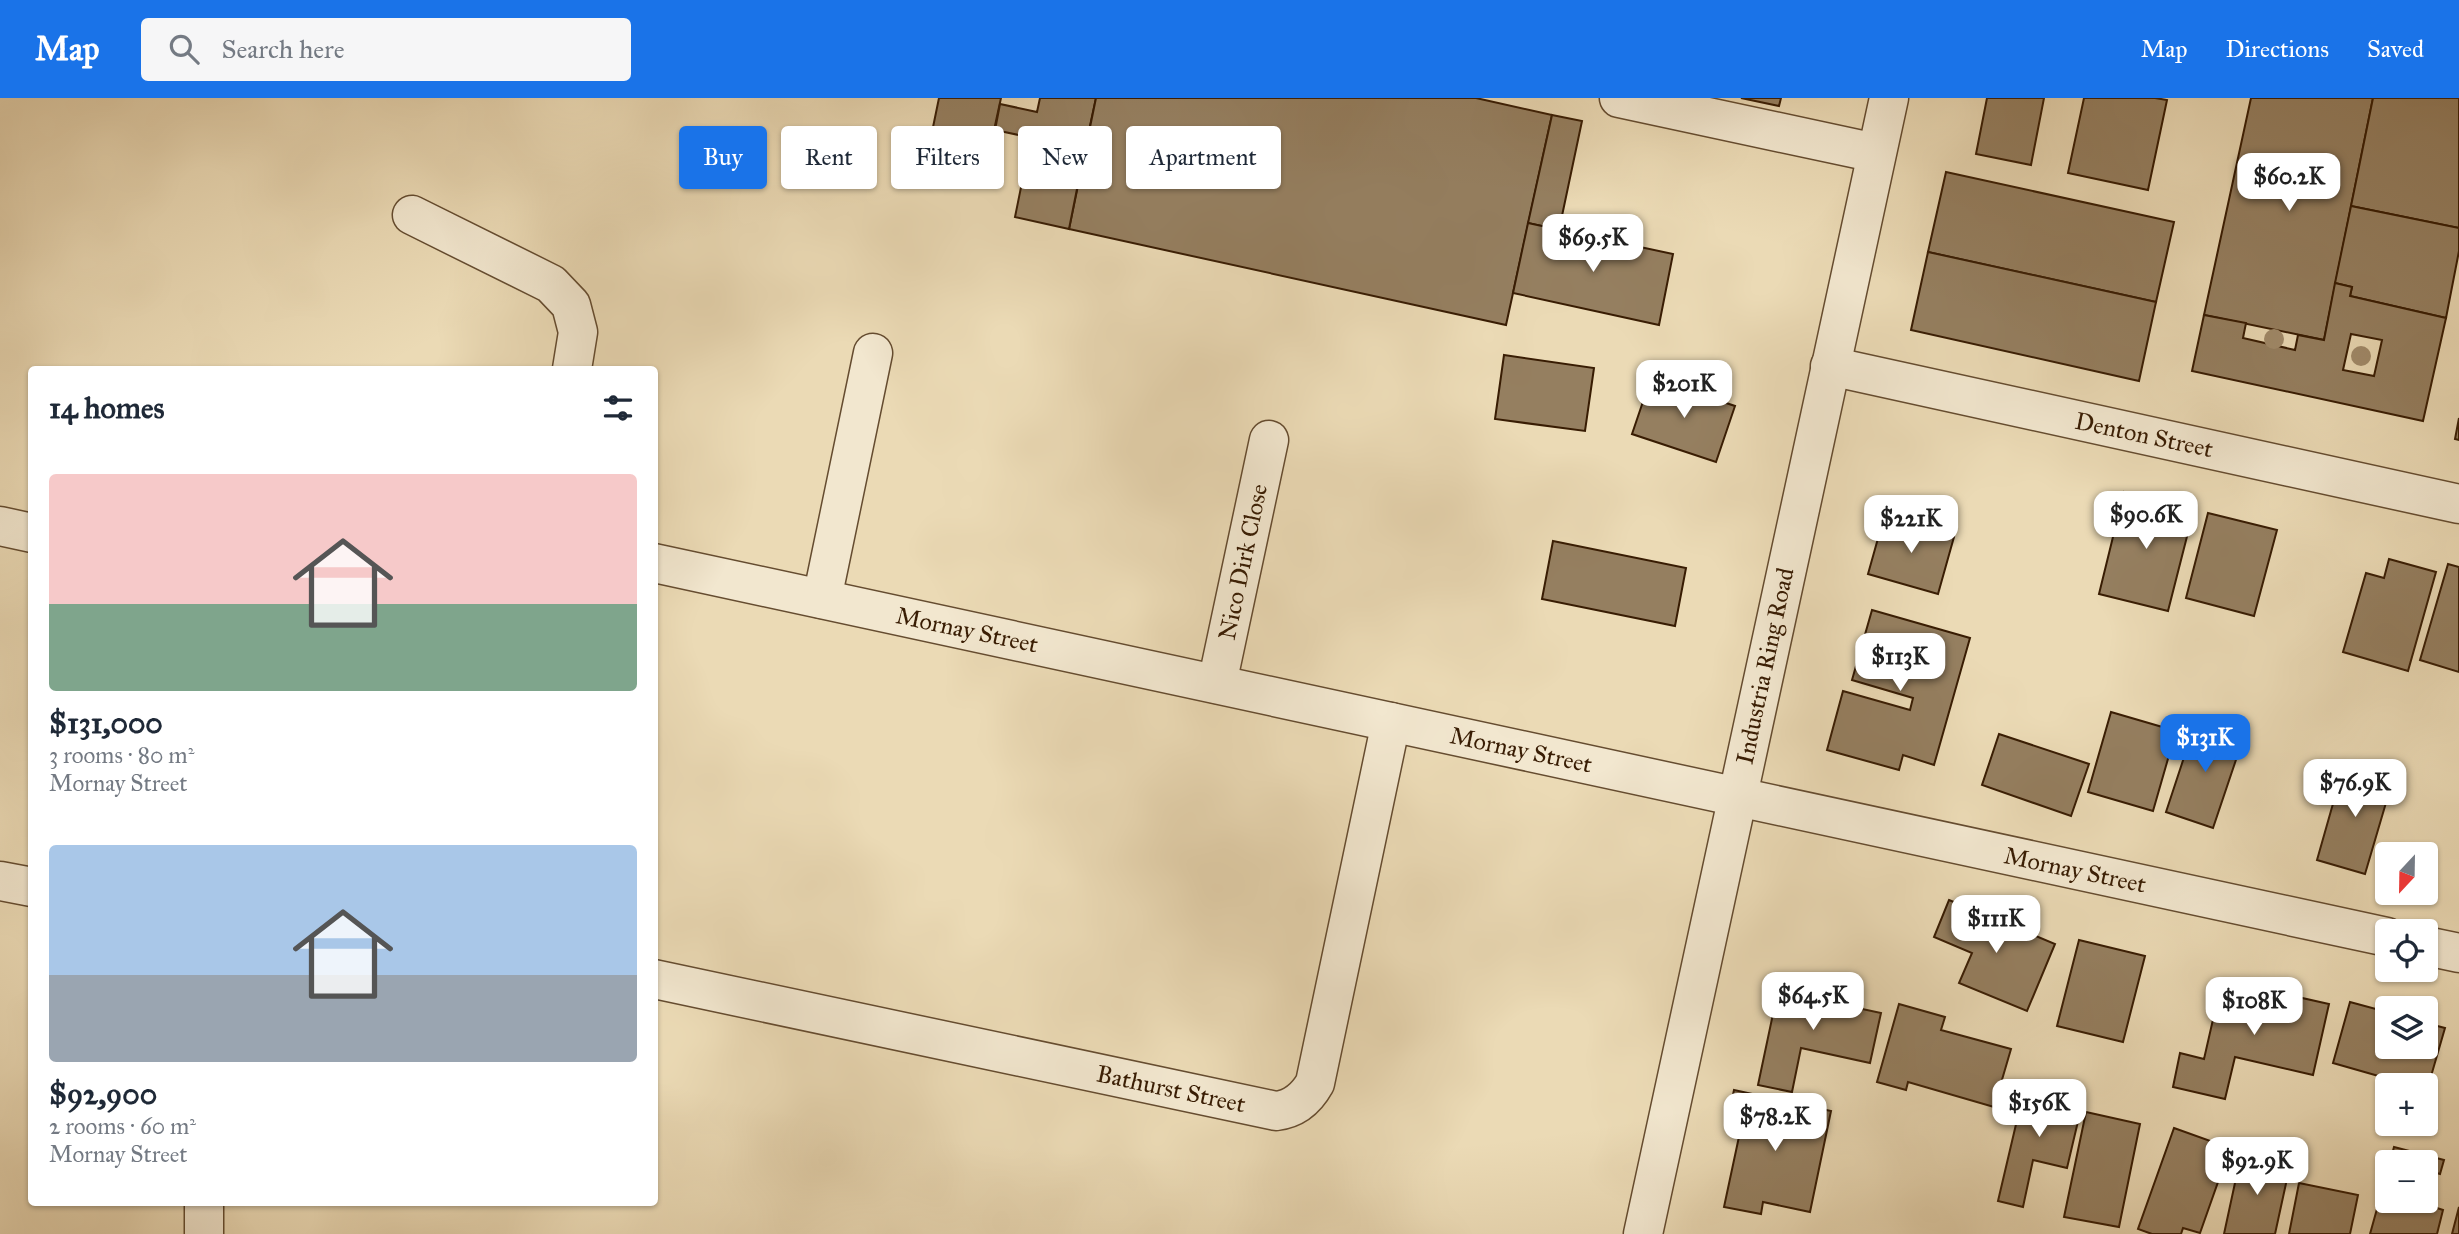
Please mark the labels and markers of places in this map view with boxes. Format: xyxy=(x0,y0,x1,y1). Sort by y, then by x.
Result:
pin: $60.2K xyxy=(2232,153,2346,213)
pin: $69.5K xyxy=(1536,214,1650,274)
pin: $201K xyxy=(1635,360,1733,420)
pin: $90.6K xyxy=(2089,491,2203,551)
pin: $221K xyxy=(1862,496,1960,555)
pin: $113K xyxy=(1851,634,1949,693)
pin: $131K xyxy=(2156,714,2254,774)
pin: $76.9K xyxy=(2298,760,2412,819)
pin: $111K xyxy=(1947,896,2045,955)
pin: $64.5K xyxy=(1756,972,1870,1032)
pin: $108K xyxy=(2205,978,2303,1037)
pin: $156K xyxy=(1990,1080,2088,1139)
pin: $78.2K xyxy=(1718,1094,1832,1153)
pin: $92.9K xyxy=(2200,1138,2314,1197)

